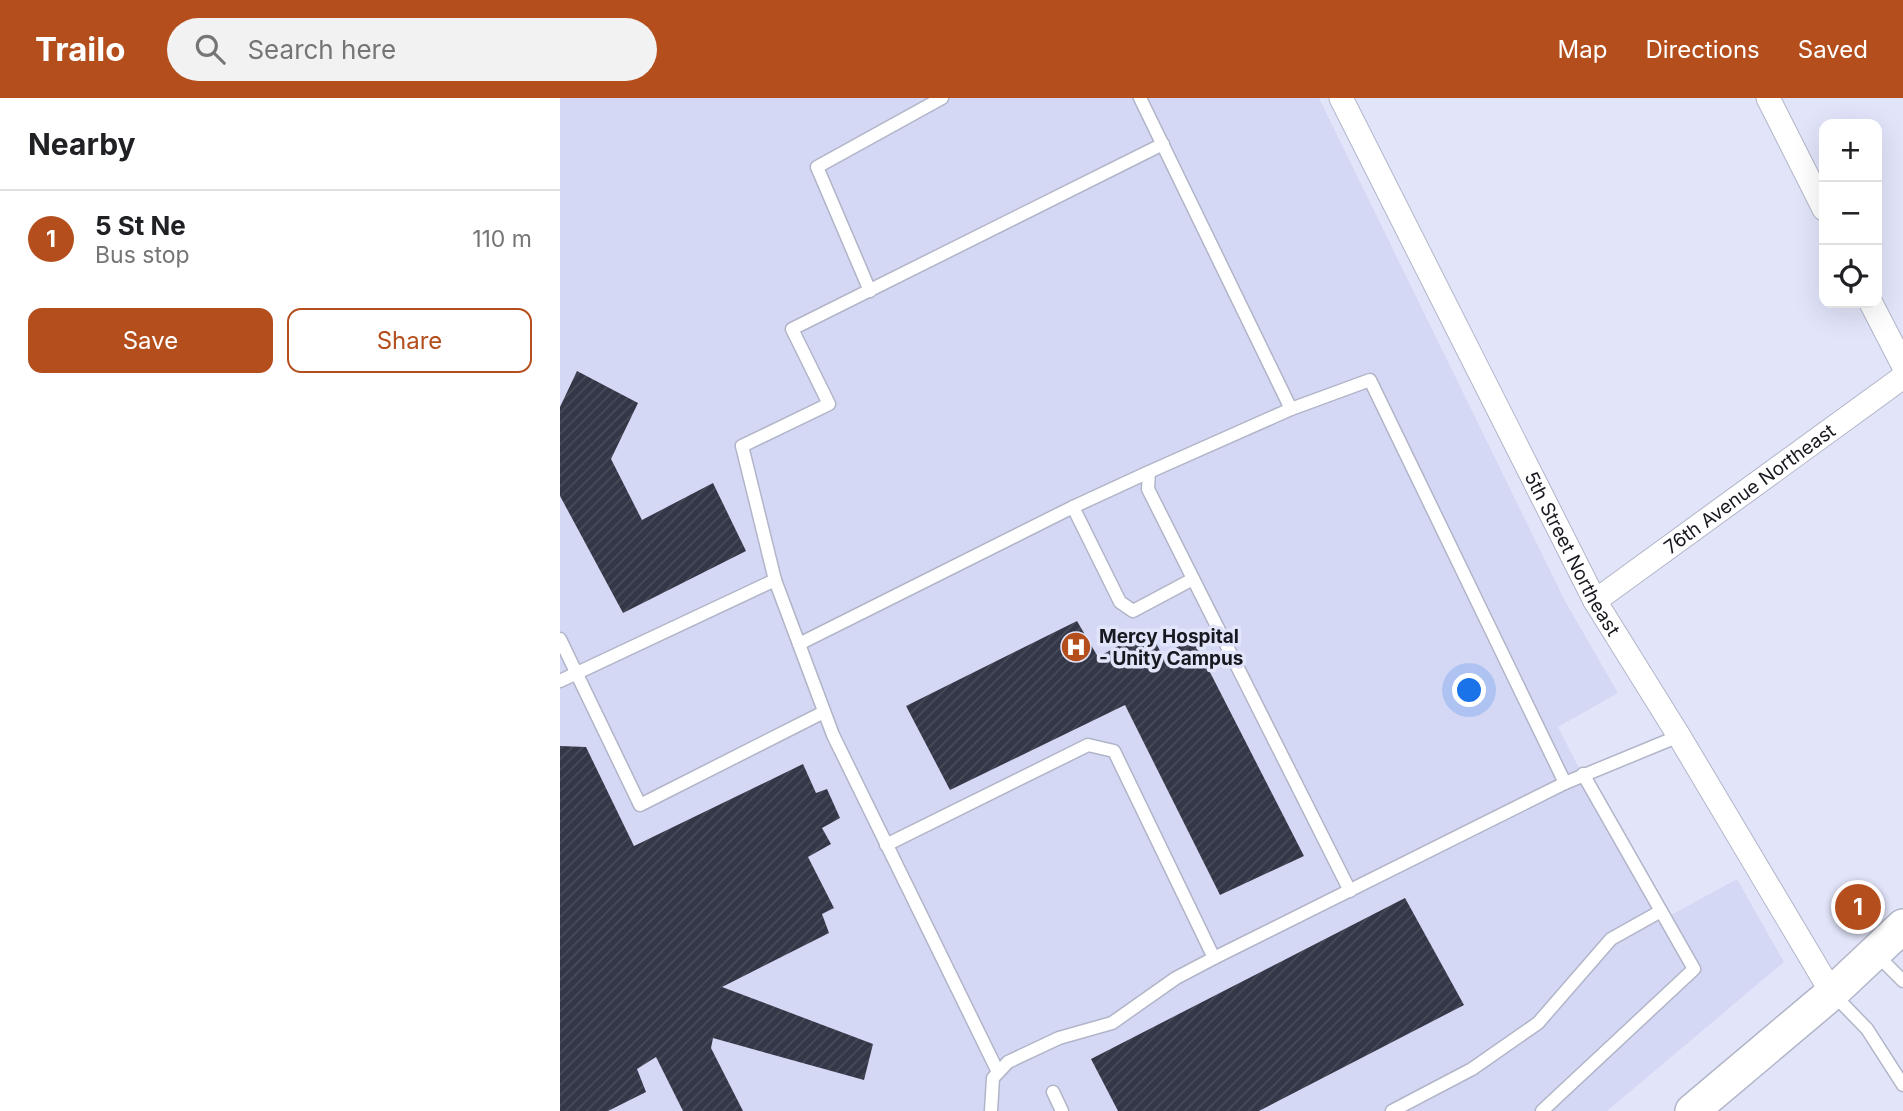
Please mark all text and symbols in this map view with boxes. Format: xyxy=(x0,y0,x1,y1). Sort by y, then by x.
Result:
search box xyxy=(167,18,657,81)
text: Trailo xyxy=(35,29,125,69)
icon: search xyxy=(191,30,229,68)
text: Search here xyxy=(247,34,396,65)
text: Map xyxy=(1558,35,1607,64)
text: Directions xyxy=(1645,35,1760,64)
text: Saved xyxy=(1798,35,1868,64)
map controls xyxy=(1819,119,1882,308)
button: + xyxy=(1819,119,1882,182)
text: Nearby xyxy=(28,126,136,162)
button: − xyxy=(1819,182,1882,245)
text: 5 St Ne xyxy=(95,210,186,241)
text: 1 xyxy=(46,225,56,253)
text: 110 m xyxy=(472,225,532,253)
text: Bus stop xyxy=(95,241,190,269)
button: locate xyxy=(1819,245,1882,308)
button: Save xyxy=(28,308,273,373)
button: Share xyxy=(287,308,532,373)
street label: 76th Avenue Northeast xyxy=(1659,419,1840,559)
street label: 5th Street Northeast xyxy=(1520,468,1625,640)
place label: Mercy Hospital - Unity Campus xyxy=(1099,625,1243,670)
hospital icon: Mercy Hospital - Unity Campus xyxy=(1059,630,1093,664)
your location xyxy=(1452,673,1486,707)
pin: 1 xyxy=(1835,881,1881,933)

